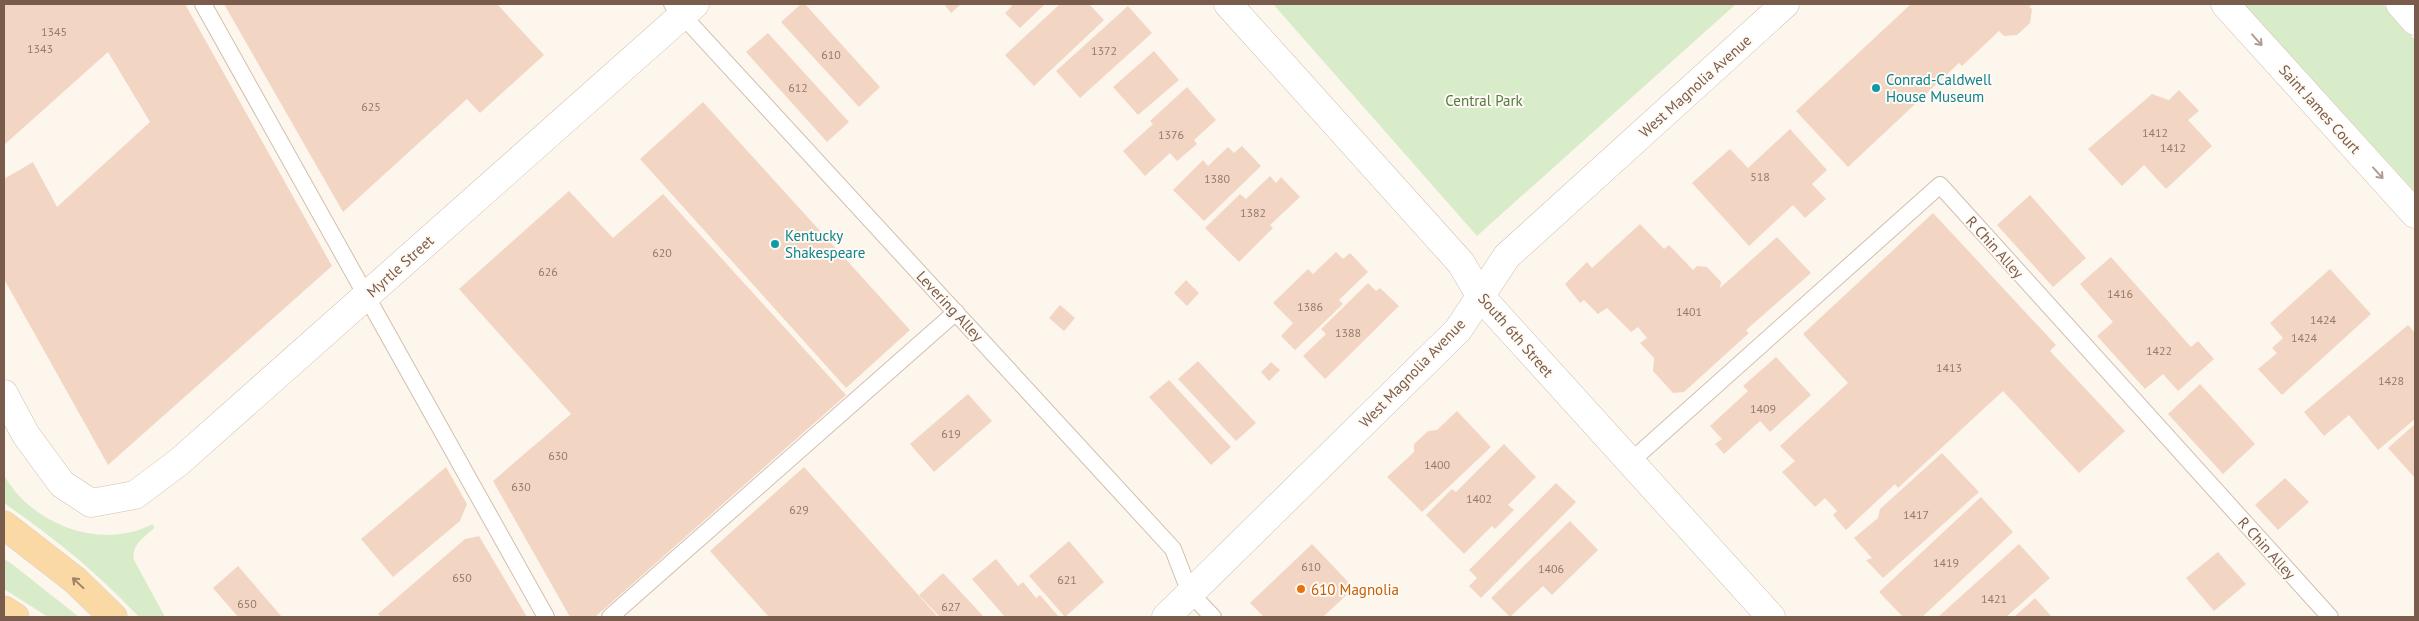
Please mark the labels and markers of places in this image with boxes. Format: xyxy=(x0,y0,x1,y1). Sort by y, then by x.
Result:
place label: Conrad-Caldwell House Museum xyxy=(1886,70,1992,106)
marker: Conrad-Caldwell House Museum xyxy=(1870,82,1882,94)
place label: Kentucky Shakespeare xyxy=(785,226,865,262)
marker: Kentucky Shakespeare xyxy=(769,238,781,250)
place label: 610 Magnolia xyxy=(1311,580,1399,599)
marker: 610 Magnolia xyxy=(1295,583,1307,595)

